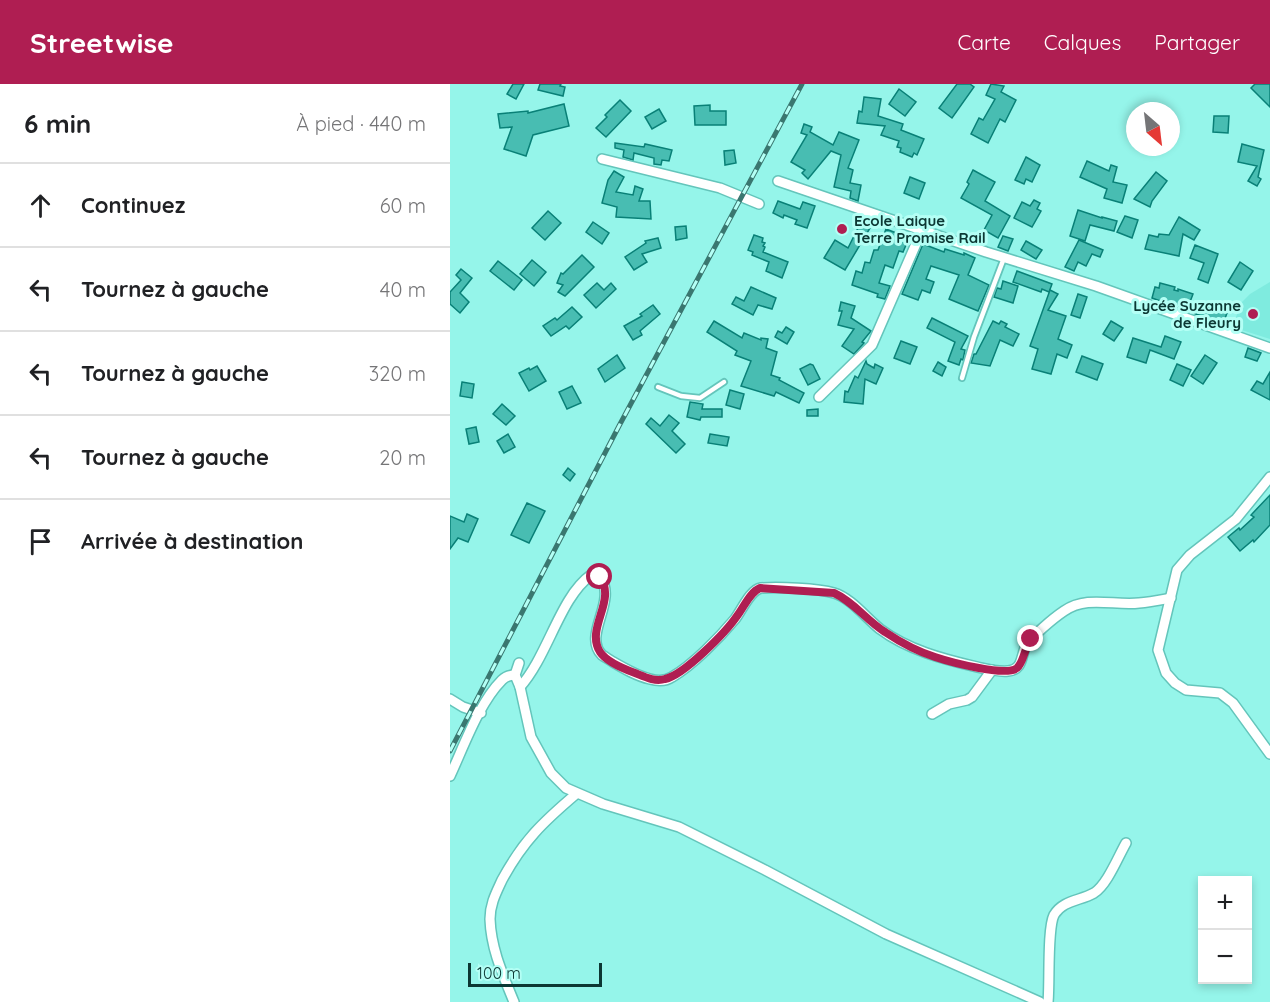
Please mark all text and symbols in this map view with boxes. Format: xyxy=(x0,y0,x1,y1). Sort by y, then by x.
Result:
text: Streetwise xyxy=(30,25,173,60)
text: Carte xyxy=(957,29,1011,55)
text: Calques xyxy=(1044,29,1121,55)
text: Partager xyxy=(1154,29,1240,55)
north arrow xyxy=(1126,102,1180,156)
text: 6 min xyxy=(24,107,91,140)
text: À pied · 440 m xyxy=(296,111,426,136)
icon: ahead xyxy=(24,189,57,222)
text: Continuez xyxy=(81,191,185,219)
text: 60 m xyxy=(380,193,426,218)
place label: Ecole Laique Terre Promise Rail xyxy=(854,211,986,247)
marker: Ecole Laique Terre Promise Rail xyxy=(835,222,849,236)
icon: left xyxy=(24,273,57,306)
text: Tournez à gauche xyxy=(81,275,269,303)
text: 40 m xyxy=(380,277,426,302)
place label: Lycée Suzanne de Fleury xyxy=(1133,296,1241,332)
marker: Lycée Suzanne de Fleury xyxy=(1246,307,1260,321)
icon: left xyxy=(24,357,57,390)
text: Tournez à gauche xyxy=(81,359,269,387)
text: 320 m xyxy=(369,361,426,386)
icon: left xyxy=(24,441,57,474)
text: Tournez à gauche xyxy=(81,443,269,471)
text: 20 m xyxy=(379,445,426,470)
icon: arrive xyxy=(24,525,57,558)
text: Arrivée à destination xyxy=(81,527,303,555)
route start xyxy=(586,563,612,589)
route end xyxy=(1017,625,1043,651)
map controls xyxy=(1198,876,1252,984)
button: + xyxy=(1198,876,1252,930)
button: − xyxy=(1198,930,1252,984)
scale bar xyxy=(468,960,602,988)
text: 100 m xyxy=(477,963,521,983)

